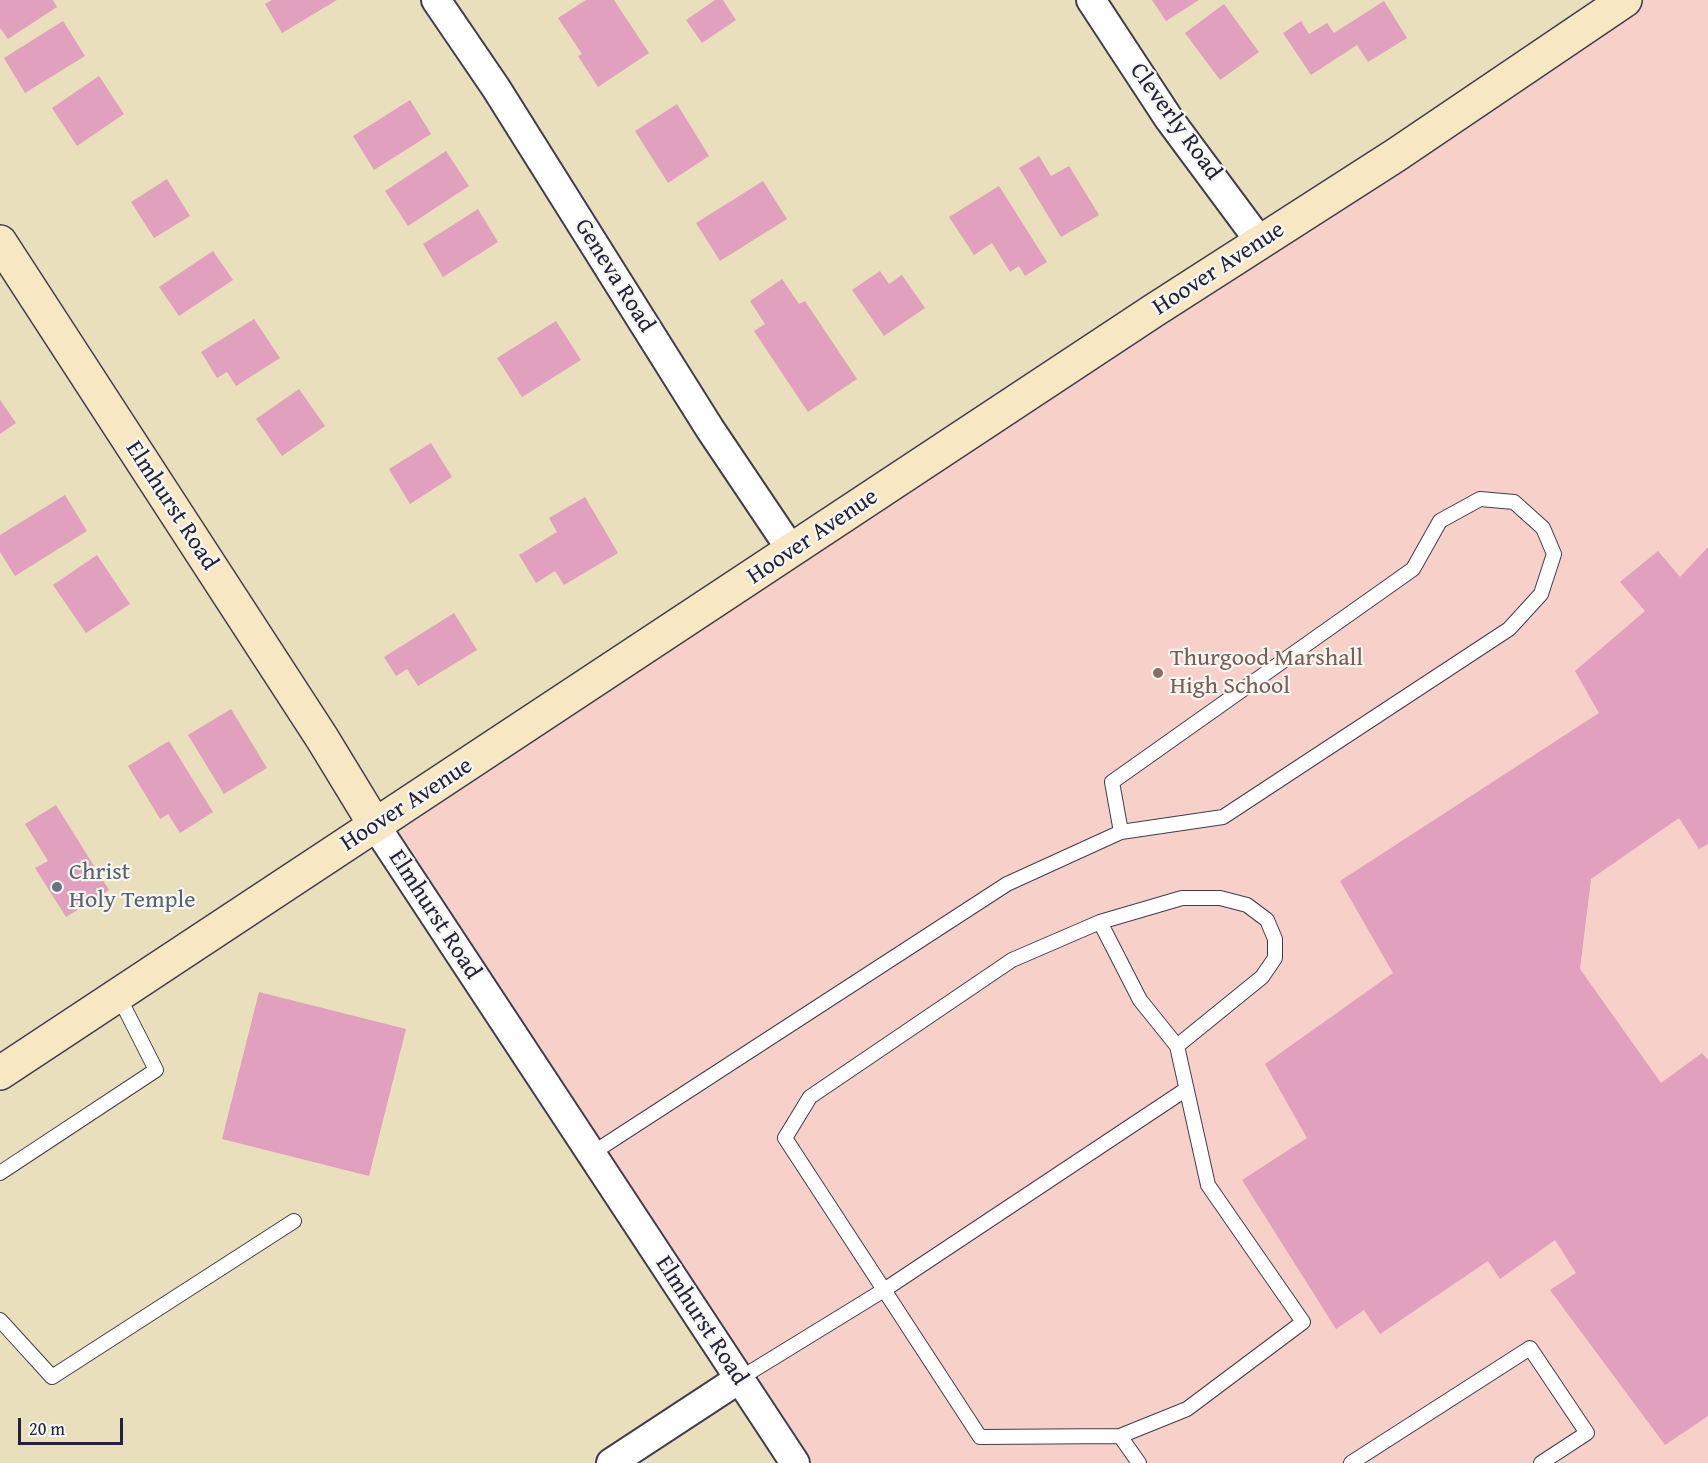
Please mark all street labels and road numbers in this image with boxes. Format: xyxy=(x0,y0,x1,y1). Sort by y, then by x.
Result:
street label: Cleverly Road xyxy=(1123,58,1227,186)
street label: Geneva Road xyxy=(568,214,660,338)
street label: Hoover Avenue xyxy=(1148,216,1290,322)
street label: Elmhurst Road xyxy=(119,436,223,576)
street label: Hoover Avenue xyxy=(742,483,884,591)
street label: Hoover Avenue xyxy=(336,752,478,858)
street label: Elmhurst Road xyxy=(382,845,486,985)
street label: Elmhurst Road xyxy=(649,1251,753,1391)

